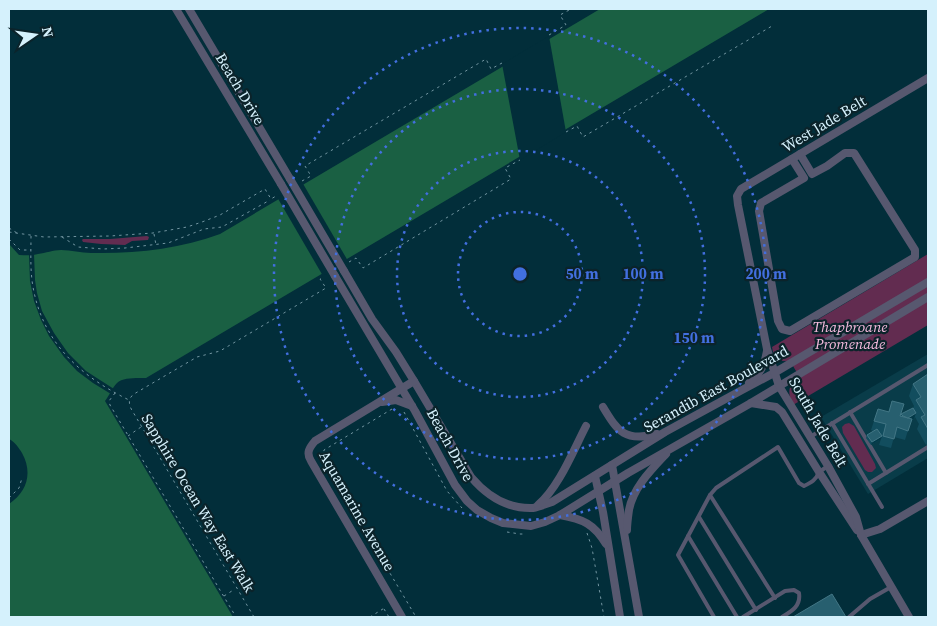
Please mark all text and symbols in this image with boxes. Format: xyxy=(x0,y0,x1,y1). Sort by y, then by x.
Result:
north arrow xyxy=(10,10,60,60)
text: N xyxy=(37,25,59,39)
street label: Beach Drive xyxy=(211,49,270,129)
street label: West Jade Belt xyxy=(778,90,870,157)
text: 50 m xyxy=(565,263,599,284)
text: 100 m xyxy=(622,263,664,284)
text: 200 m xyxy=(745,263,787,284)
centre of rings xyxy=(511,265,529,283)
park label: Thapbroane Promenade xyxy=(813,316,887,354)
text: 150 m xyxy=(673,327,715,348)
street label: Serandib East Boulevard xyxy=(640,340,792,437)
street label: South Jade Belt xyxy=(784,373,853,471)
street label: Beach Drive xyxy=(422,405,479,485)
street label: Sapphire Ocean Way East Walk xyxy=(137,409,261,597)
street label: Aquamarine Avenue xyxy=(314,447,401,575)

